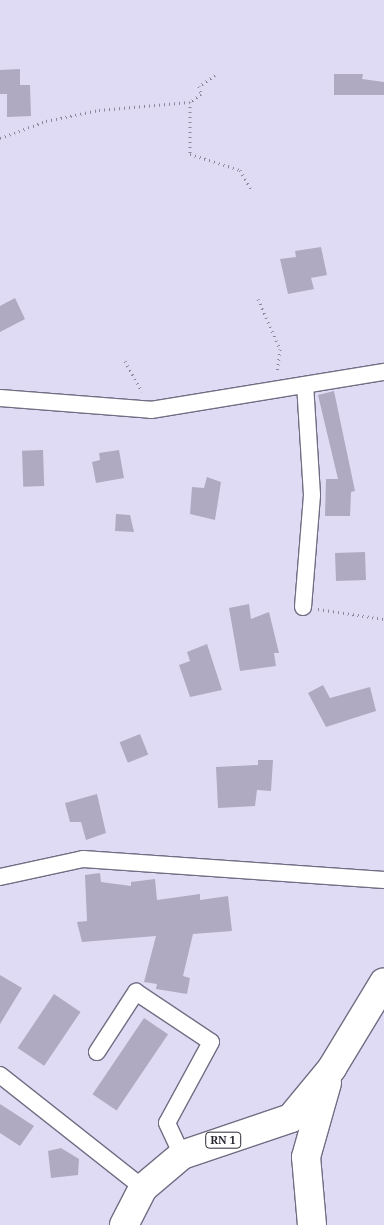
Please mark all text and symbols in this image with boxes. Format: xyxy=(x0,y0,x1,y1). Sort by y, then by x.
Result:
road number: RN 1 xyxy=(204,1132,242,1148)

